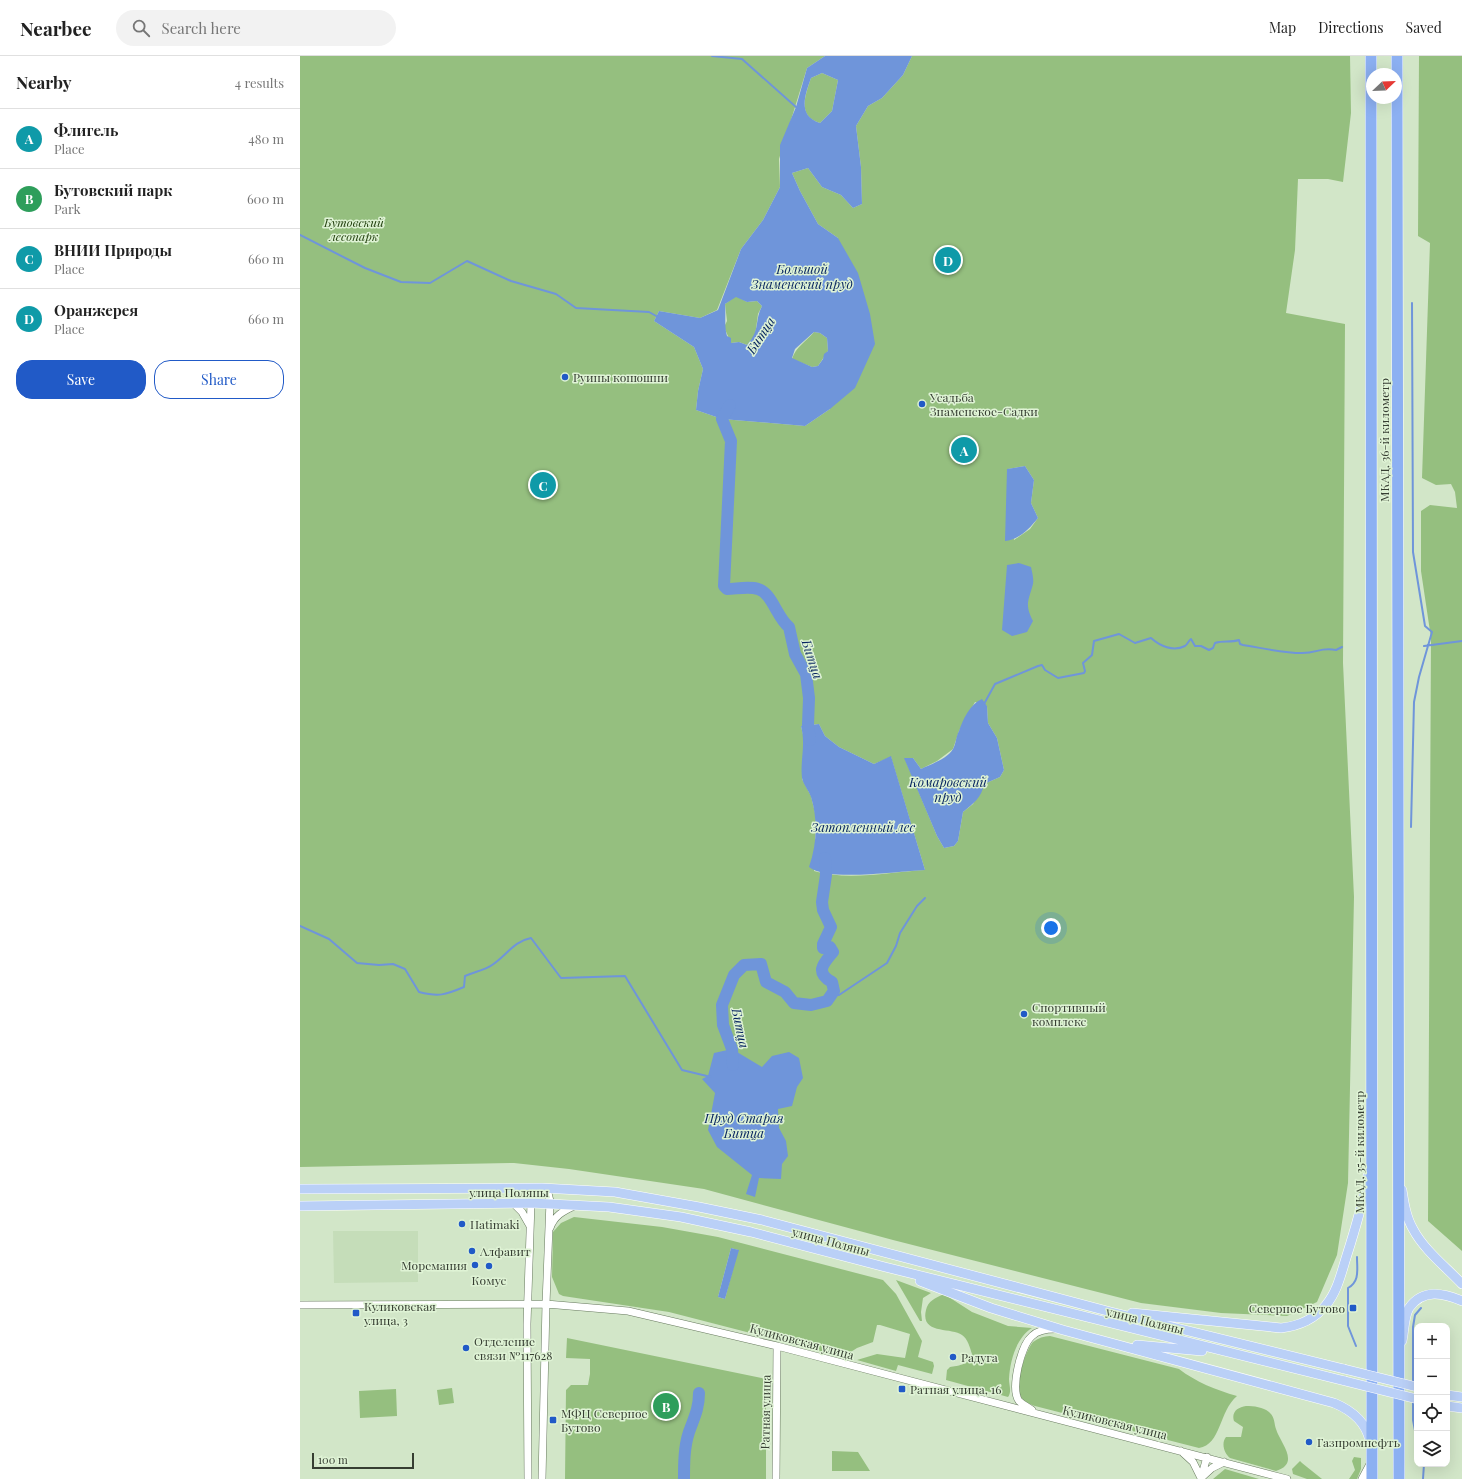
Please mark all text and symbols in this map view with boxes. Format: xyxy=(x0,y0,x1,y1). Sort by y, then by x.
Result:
search box xyxy=(116,10,396,46)
text: Nearbee xyxy=(20,15,92,41)
icon: search xyxy=(130,17,152,39)
text: Search here xyxy=(162,18,241,38)
text: Map xyxy=(1269,18,1296,37)
text: Directions xyxy=(1318,18,1384,37)
text: Saved xyxy=(1406,18,1442,37)
north arrow xyxy=(1366,68,1402,104)
text: Nearby xyxy=(16,71,71,93)
text: 4 results xyxy=(235,74,284,91)
text: Флигель xyxy=(54,120,118,140)
text: A xyxy=(25,130,33,147)
text: 480 m xyxy=(248,130,284,147)
text: Place xyxy=(54,140,85,157)
text: Бутовский парк xyxy=(54,180,172,200)
text: B xyxy=(25,190,33,207)
text: 600 m xyxy=(247,190,284,207)
text: Park xyxy=(54,200,81,217)
park label: Бутовский лесопарк xyxy=(323,214,384,244)
text: ВНИИ Природы xyxy=(54,240,172,260)
pin: D xyxy=(935,245,961,275)
text: C xyxy=(24,250,34,267)
text: 660 m xyxy=(248,250,284,267)
text: Place xyxy=(54,260,85,277)
water label: Большой Знаменский пруд xyxy=(750,260,853,292)
text: Оранжерея xyxy=(54,300,138,320)
text: D xyxy=(24,310,34,327)
text: 660 m xyxy=(248,310,284,327)
water label: Битца xyxy=(741,313,778,357)
text: Place xyxy=(54,320,85,337)
button: Save xyxy=(16,360,146,399)
button: Share xyxy=(154,360,284,399)
place label: Руины конюшни xyxy=(573,369,668,385)
marker: Руины конюшни xyxy=(560,372,570,382)
street label: МКАД, 36-й километр xyxy=(1376,378,1392,502)
place label: Усадьба Знаменское-Садки xyxy=(929,389,1038,419)
marker: Усадьба Знаменское-Садки xyxy=(917,399,927,409)
pin: A xyxy=(951,435,977,465)
pin: C xyxy=(530,470,556,500)
water label: Битца xyxy=(798,636,827,681)
water label: Комаровский пруд xyxy=(908,773,988,805)
water label: Затопленный лес xyxy=(810,818,915,835)
your location xyxy=(1041,918,1061,938)
place label: Спортивный комплекс xyxy=(1032,999,1106,1029)
water label: Битца xyxy=(728,1006,754,1050)
marker: Спортивный комплекс xyxy=(1019,1009,1029,1019)
street label: МКАД, 35-й километр xyxy=(1351,1091,1367,1213)
water label: Пруд Старая Битца xyxy=(703,1109,784,1141)
street label: улица Поляны xyxy=(468,1184,549,1200)
place label: Hatimaki xyxy=(470,1216,520,1232)
marker: Hatimaki xyxy=(457,1219,467,1229)
street label: улица Поляны xyxy=(790,1223,872,1259)
place label: Алфавит xyxy=(479,1243,531,1259)
marker: Алфавит xyxy=(467,1246,477,1256)
place label: Моремания xyxy=(401,1257,468,1273)
marker: Моремания xyxy=(470,1260,480,1270)
marker: Комус xyxy=(484,1261,494,1271)
place label: Комус xyxy=(472,1272,507,1288)
place label: Куликовская улица, 3 xyxy=(363,1298,436,1328)
place label: Северное Бутово xyxy=(1249,1300,1345,1316)
street label: улица Поляны xyxy=(1103,1302,1186,1337)
marker: Северное Бутово xyxy=(1348,1303,1358,1313)
marker: Куликовская улица, 3 xyxy=(351,1308,361,1318)
street label: Куликовская улица xyxy=(748,1319,856,1363)
map controls xyxy=(1414,1323,1450,1467)
button: + xyxy=(1414,1323,1450,1359)
place label: Отделение связи №117628 xyxy=(474,1333,552,1363)
marker: Отделение связи №117628 xyxy=(461,1343,471,1353)
place label: Радуга xyxy=(961,1349,998,1365)
marker: Радуга xyxy=(948,1352,958,1362)
button: − xyxy=(1414,1359,1450,1395)
street label: Ратная улица xyxy=(756,1374,774,1449)
place label: Ратная улица, 16 xyxy=(910,1381,1001,1397)
marker: Ратная улица, 16 xyxy=(897,1384,907,1394)
pin: B xyxy=(653,1391,679,1421)
button: locate xyxy=(1414,1395,1450,1431)
street label: Куликовская улица xyxy=(1061,1401,1169,1443)
place label: МФЦ Северное Бутово xyxy=(561,1405,648,1435)
marker: МФЦ Северное Бутово xyxy=(548,1415,558,1425)
button: layers xyxy=(1414,1431,1450,1467)
place label: Газпромнефть xyxy=(1317,1434,1400,1450)
marker: Газпромнефть xyxy=(1304,1437,1314,1447)
scale bar xyxy=(312,1451,414,1470)
text: 100 m xyxy=(318,1452,348,1467)

